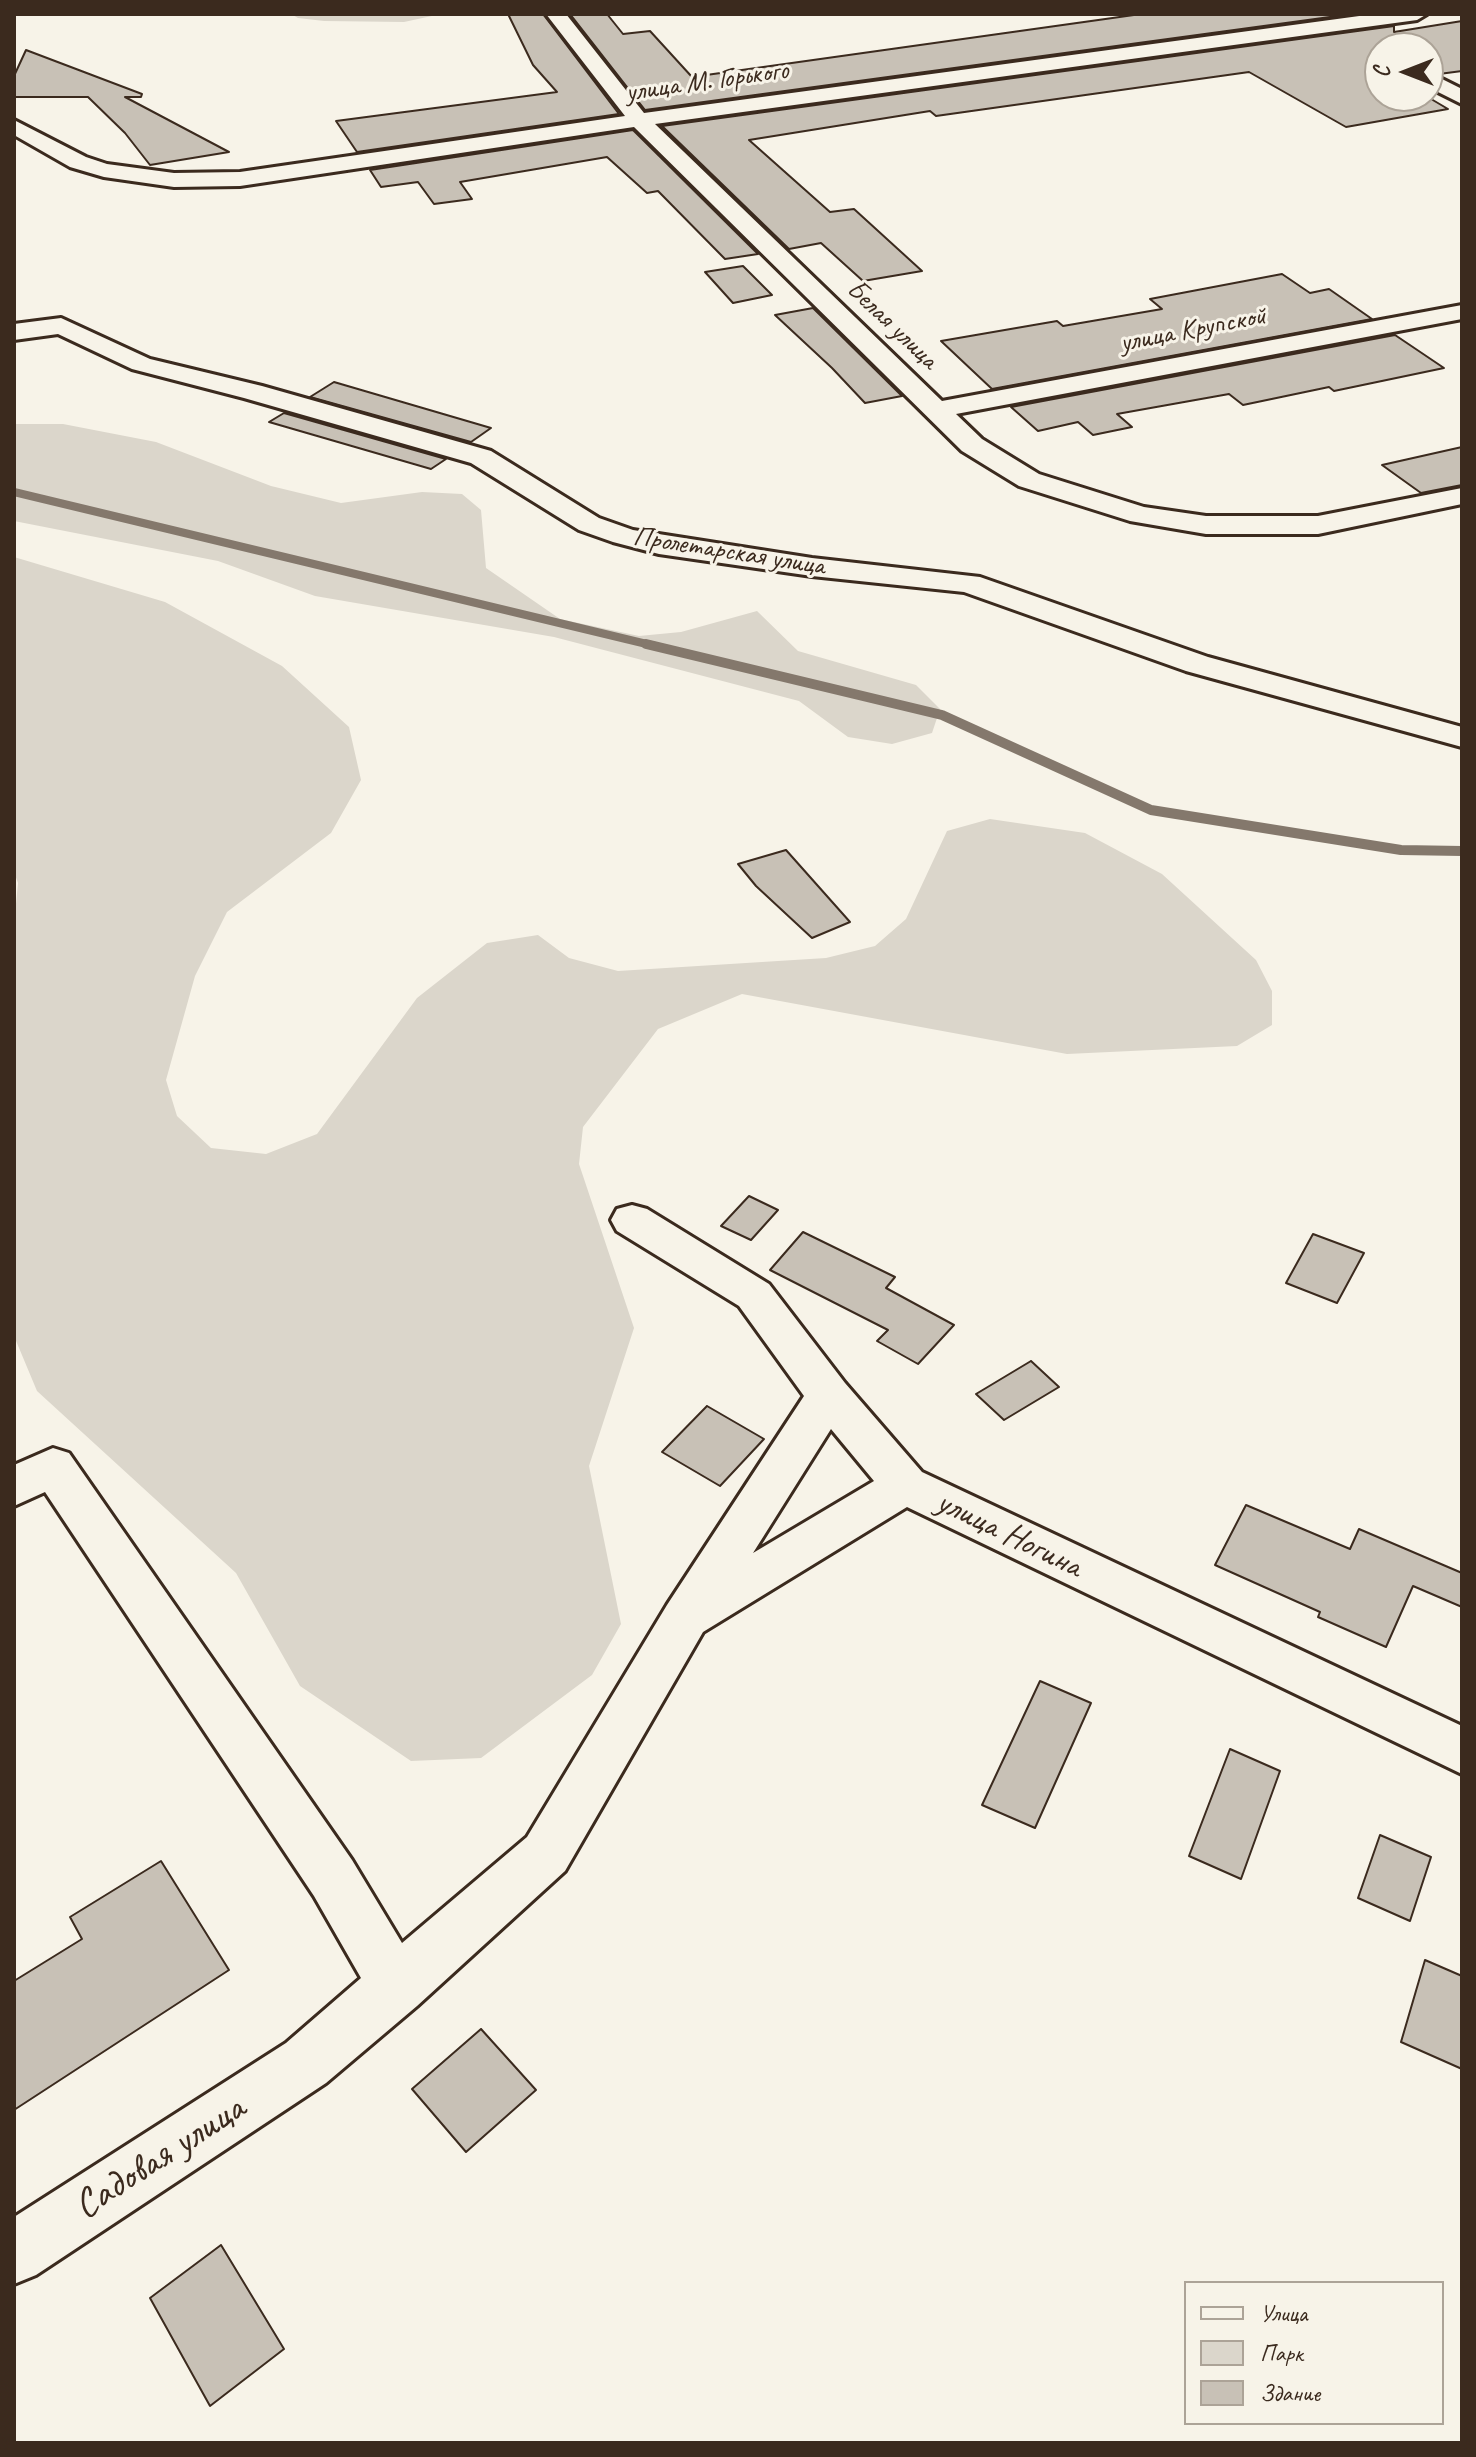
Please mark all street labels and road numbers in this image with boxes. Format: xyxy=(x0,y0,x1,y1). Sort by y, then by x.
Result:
street label: улица М. Горького xyxy=(623,54,791,110)
street label: Белая улица xyxy=(839,273,945,377)
street label: улица Крупской xyxy=(1117,299,1269,361)
street label: Пролетарская улица xyxy=(631,520,827,584)
street label: улица Ногина xyxy=(930,1482,1088,1588)
street label: Садовая улица xyxy=(66,2085,254,2231)

